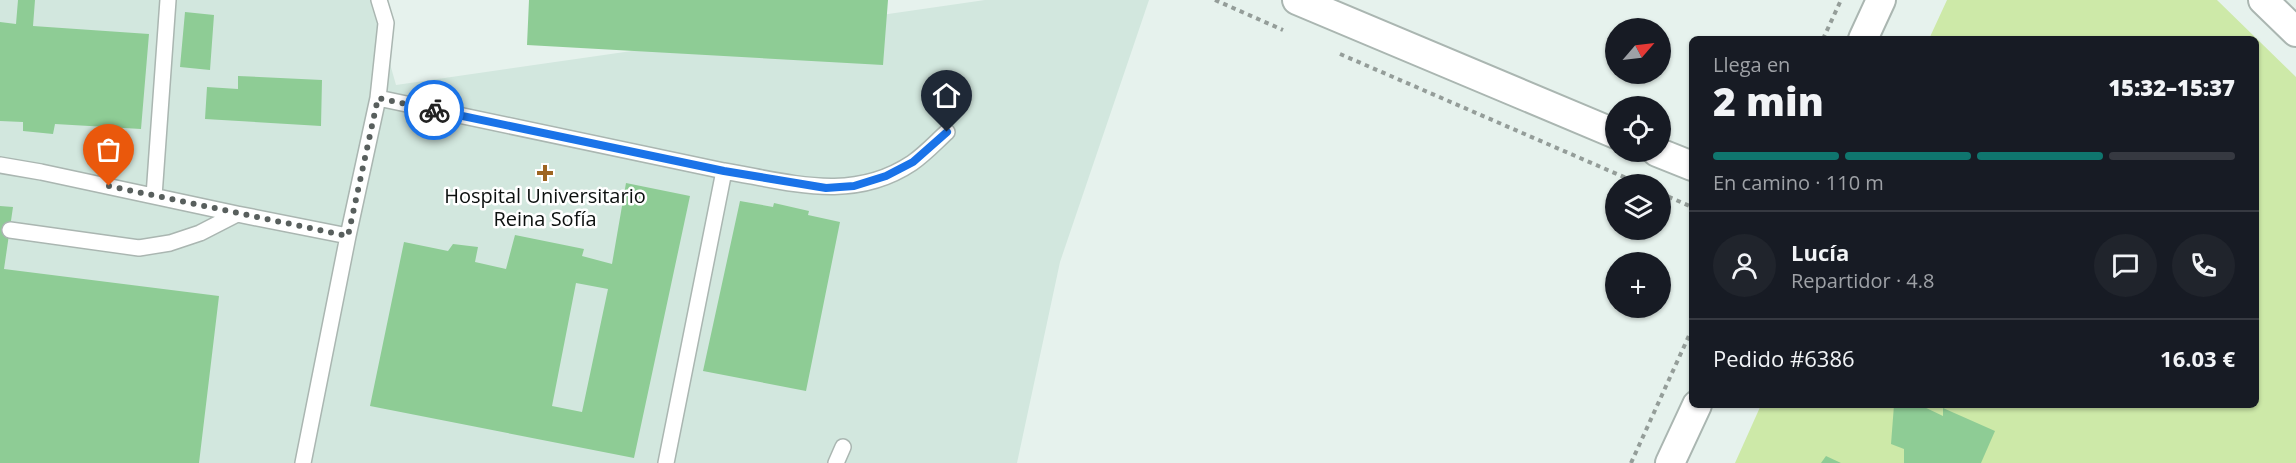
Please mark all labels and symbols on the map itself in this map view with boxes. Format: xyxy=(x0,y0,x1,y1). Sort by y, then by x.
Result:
north arrow xyxy=(1605,18,1671,84)
pin xyxy=(921,70,972,132)
courier xyxy=(404,80,464,140)
pin xyxy=(83,124,134,186)
marker: Hospital Universitario Reina Sofía xyxy=(536,164,554,182)
place label: Hospital Universitario Reina Sofía xyxy=(444,182,646,232)

